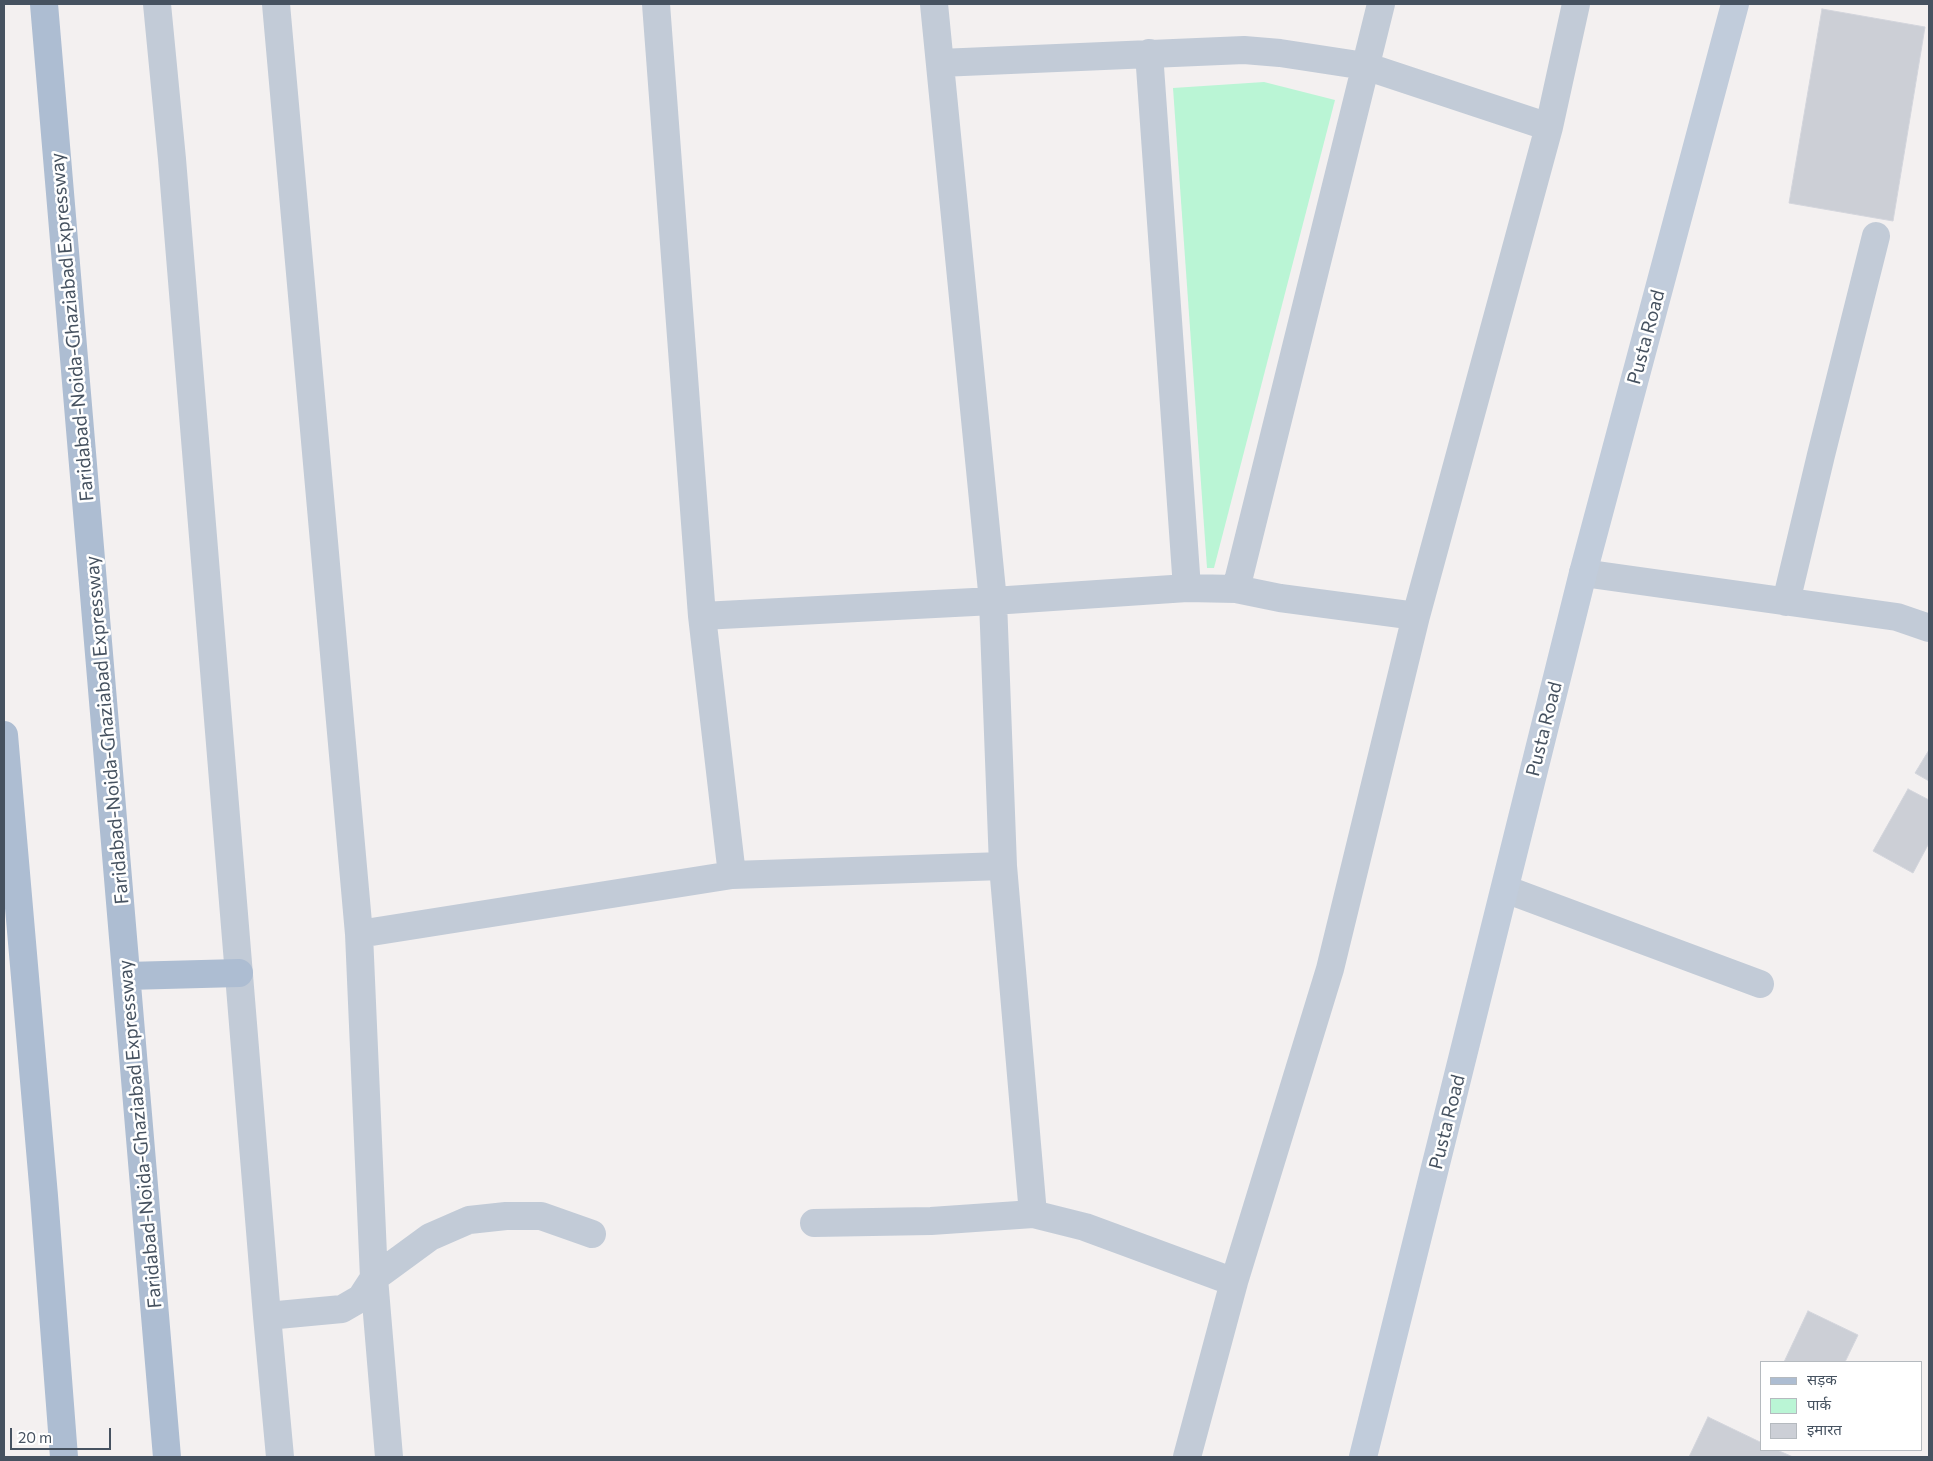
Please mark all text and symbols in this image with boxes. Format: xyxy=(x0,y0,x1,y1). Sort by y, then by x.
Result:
street label: Faridabad-Noida-Ghaziabad Expressway xyxy=(45,152,99,502)
street label: Pusta Road xyxy=(1622,287,1670,387)
street label: Faridabad-Noida-Ghaziabad Expressway xyxy=(80,555,134,905)
street label: Pusta Road xyxy=(1521,679,1567,779)
street label: Faridabad-Noida-Ghaziabad Expressway xyxy=(113,959,167,1309)
street label: Pusta Road xyxy=(1424,1072,1470,1172)
legend xyxy=(1760,1361,1923,1451)
text: सड़क xyxy=(1807,1370,1837,1388)
text: पार्क xyxy=(1807,1395,1831,1413)
scale bar xyxy=(12,1418,114,1450)
text: इमारत xyxy=(1807,1420,1842,1438)
text: 20 m xyxy=(18,1428,52,1446)

